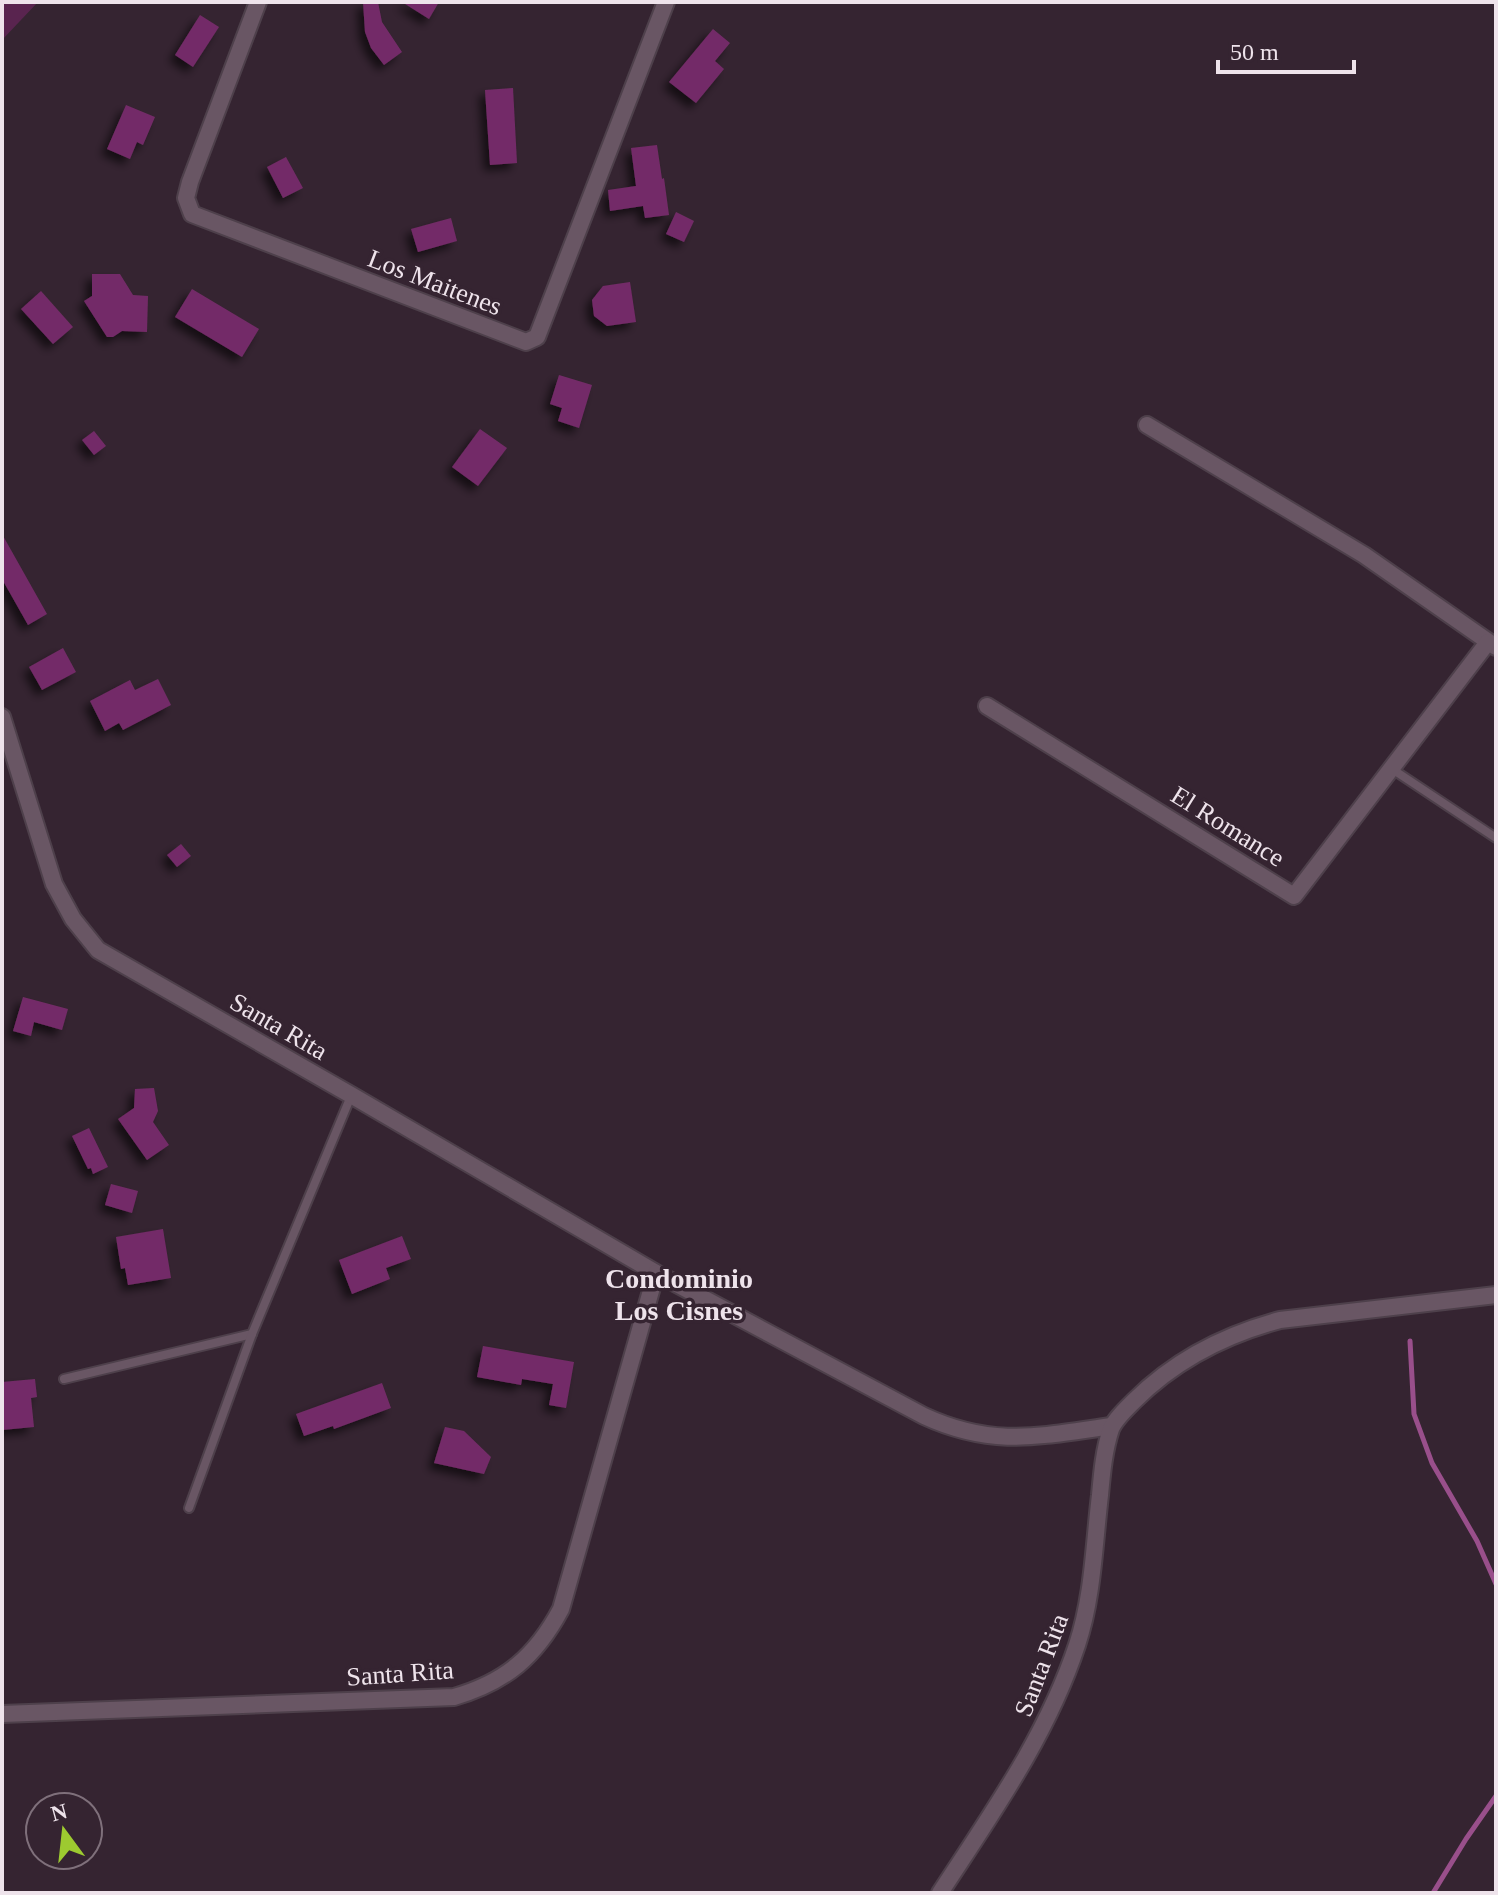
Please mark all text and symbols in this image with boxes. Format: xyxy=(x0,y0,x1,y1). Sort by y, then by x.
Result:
scale bar xyxy=(1218,24,1354,74)
text: 50 m xyxy=(1230,39,1279,65)
street label: Los Maitenes xyxy=(364,244,506,321)
street label: El Romance xyxy=(1166,780,1290,873)
street label: Santa Rita xyxy=(225,987,333,1066)
district label: Condominio Los Cisnes xyxy=(605,1263,753,1326)
street label: Santa Rita xyxy=(1009,1609,1074,1721)
street label: Santa Rita xyxy=(345,1655,455,1692)
north arrow xyxy=(24,1791,104,1871)
text: N xyxy=(48,1798,70,1826)

